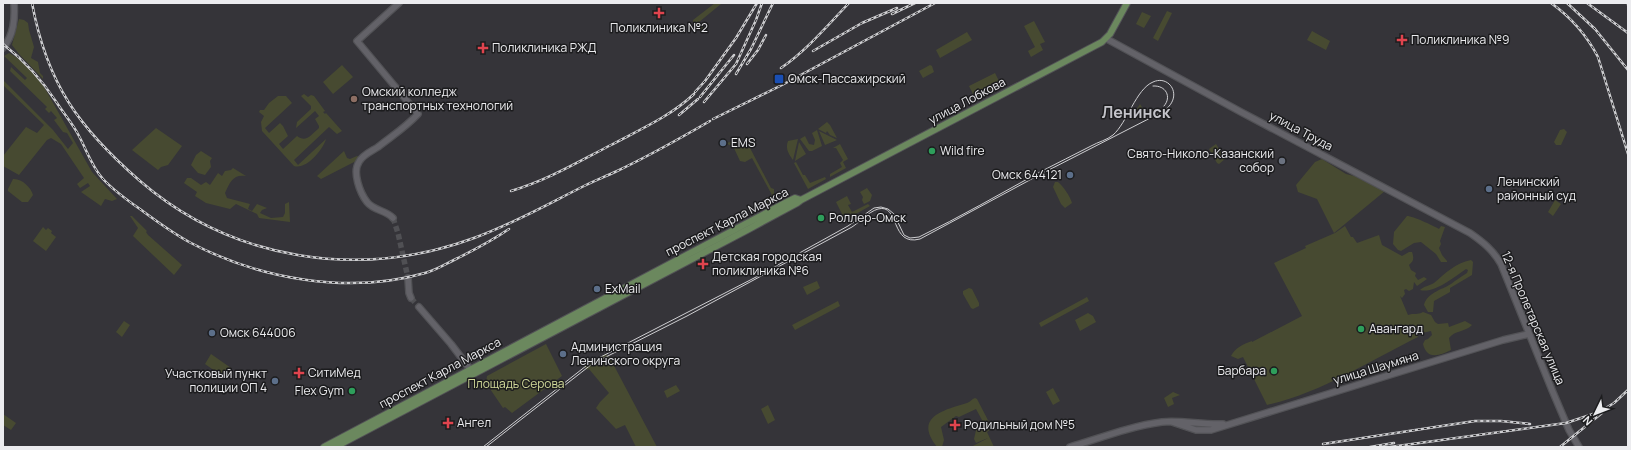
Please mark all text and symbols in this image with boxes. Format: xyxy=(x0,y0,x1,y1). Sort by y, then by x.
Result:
marker: Поликлиника №2 xyxy=(653,7,665,19)
place label: Поликлиника №2 xyxy=(610,19,708,36)
place label: Поликлиника №9 xyxy=(1411,31,1509,48)
marker: Поликлиника №9 xyxy=(1396,34,1408,46)
place label: Поликлиника РЖД xyxy=(492,39,597,56)
marker: Поликлиника РЖД xyxy=(477,42,489,54)
place label: Омск-Пассажирский xyxy=(788,70,906,87)
marker: Омск-Пассажирский xyxy=(773,73,785,85)
street label: улица Лобкова xyxy=(925,73,1008,128)
place label: Омский колледж транспортных технологий xyxy=(362,83,513,114)
marker: Омский колледж транспортных технологий xyxy=(349,94,359,104)
district label: Ленинск xyxy=(1102,101,1171,123)
street label: улица Труда xyxy=(1266,107,1336,154)
place label: EMS xyxy=(731,134,755,151)
marker: EMS xyxy=(718,138,728,148)
place label: Wild fire xyxy=(940,142,985,159)
place label: Свято-Николо-Казанский собор xyxy=(1127,145,1274,176)
marker: Wild fire xyxy=(927,146,937,156)
marker: Свято-Николо-Казанский собор xyxy=(1277,156,1287,166)
place label: Омск 644121 xyxy=(992,166,1062,183)
marker: Омск 644121 xyxy=(1065,170,1075,180)
place label: Ленинский районный суд xyxy=(1497,173,1576,204)
street label: проспект Карла Маркса xyxy=(662,183,791,260)
marker: Ленинский районный суд xyxy=(1484,184,1494,194)
place label: Роллер-Омск xyxy=(829,209,907,226)
marker: Роллер-Омск xyxy=(816,213,826,223)
place label: Детская городская поликлиника №6 xyxy=(712,248,822,279)
street label: 12-я Пролетарская улица xyxy=(1498,248,1569,387)
marker: Детская городская поликлиника №6 xyxy=(697,258,709,270)
place label: ExMail xyxy=(605,280,641,297)
marker: ExMail xyxy=(592,284,602,294)
place label: Авангард xyxy=(1369,320,1423,337)
place label: Омск 644006 xyxy=(220,324,296,341)
marker: Авангард xyxy=(1356,324,1366,334)
marker: Омск 644006 xyxy=(207,328,217,338)
street label: проспект Карла Маркса xyxy=(376,333,504,412)
place label: Администрация Ленинского округа xyxy=(571,338,680,369)
street label: улица Шаумяна xyxy=(1331,346,1421,389)
marker: Администрация Ленинского округа xyxy=(558,349,568,359)
place label: Барбара xyxy=(1218,362,1266,379)
place label: СитиМед xyxy=(308,364,361,381)
place label: Участковый пункт полиции ОП 4 xyxy=(165,365,267,396)
marker: Барбара xyxy=(1269,366,1279,376)
marker: СитиМед xyxy=(293,367,305,379)
park label: Площадь Серова xyxy=(467,375,565,392)
marker: Участковый пункт полиции ОП 4 xyxy=(270,376,280,386)
place label: Flex Gym xyxy=(295,382,344,399)
marker: Flex Gym xyxy=(347,386,357,396)
north arrow xyxy=(1575,394,1615,434)
text: N xyxy=(1579,413,1596,429)
place label: Ангел xyxy=(457,414,491,431)
place label: Родильный дом №5 xyxy=(964,416,1075,433)
marker: Ангел xyxy=(442,417,454,429)
marker: Родильный дом №5 xyxy=(949,419,961,431)

